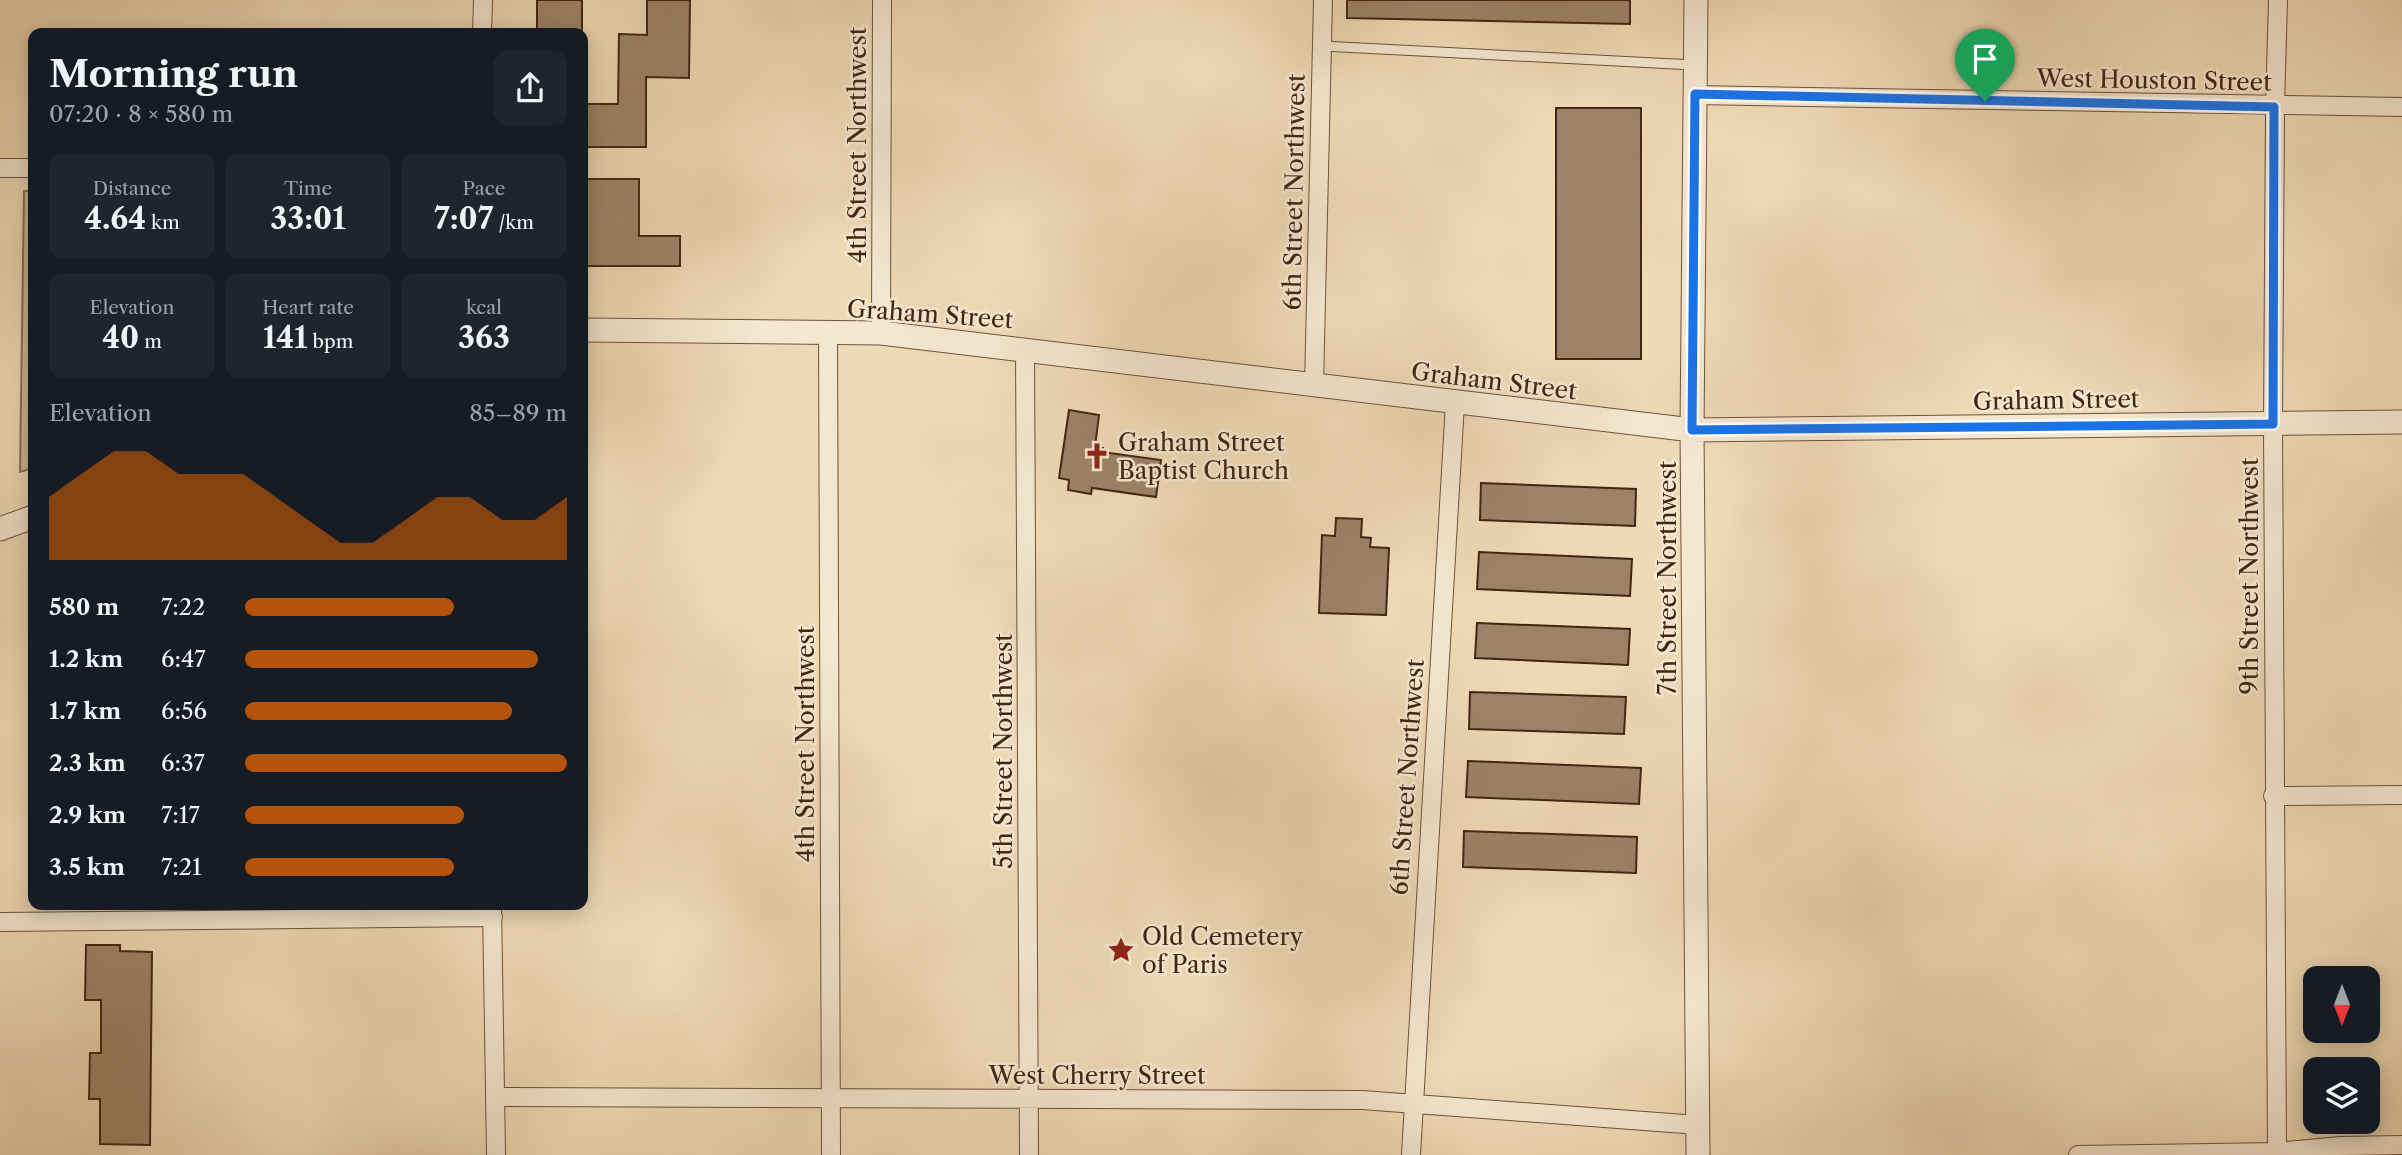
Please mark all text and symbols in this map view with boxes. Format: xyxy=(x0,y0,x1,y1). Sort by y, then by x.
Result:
street label: 4th Street Northwest xyxy=(843,26,872,263)
pin xyxy=(1955,29,2015,101)
icon: arrive xyxy=(1966,40,2004,78)
text: Morning run xyxy=(49,50,298,97)
button: share xyxy=(493,51,567,125)
street label: West Houston Street xyxy=(2035,63,2272,97)
street label: 6th Street Northwest xyxy=(1277,73,1311,311)
text: 07:20 · 8 × 580 m xyxy=(49,100,233,128)
text: Distance xyxy=(93,177,171,200)
text: Time xyxy=(284,177,332,200)
text: Pace xyxy=(463,177,505,200)
text: 4.64 xyxy=(84,200,146,237)
text: 33:01 xyxy=(270,200,346,237)
text: 7:07 xyxy=(434,200,493,237)
text: km xyxy=(146,211,180,234)
text: /km xyxy=(493,211,534,234)
street label: Graham Street xyxy=(846,294,1015,334)
text: Elevation xyxy=(90,296,174,319)
text: Heart rate xyxy=(262,296,354,319)
text: kcal xyxy=(466,296,502,319)
text: 40 xyxy=(102,319,139,356)
text: 141 xyxy=(263,319,307,356)
text: 363 xyxy=(458,319,510,356)
text: m xyxy=(139,330,162,353)
text: bpm xyxy=(307,330,353,353)
street label: Graham Street xyxy=(1410,356,1579,406)
street label: Graham Street xyxy=(1973,384,2140,416)
text: Elevation xyxy=(49,399,152,427)
text: 85–89 m xyxy=(469,399,567,427)
place label: Graham Street Baptist Church xyxy=(1118,428,1289,485)
church icon: Graham Street Baptist Church xyxy=(1082,441,1112,471)
street label: 9th Street Northwest xyxy=(2235,457,2264,694)
street label: 7th Street Northwest xyxy=(1653,460,1682,695)
text: 580 m xyxy=(49,593,119,621)
text: 7:22 xyxy=(161,593,205,621)
street label: 4th Street Northwest xyxy=(791,625,820,862)
street label: 5th Street Northwest xyxy=(989,633,1018,869)
text: 1.2 km xyxy=(49,645,123,673)
text: 6:47 xyxy=(161,645,206,673)
street label: 6th Street Northwest xyxy=(1384,657,1430,896)
text: 1.7 km xyxy=(49,697,121,725)
text: 6:56 xyxy=(161,697,207,725)
text: 2.3 km xyxy=(49,749,126,777)
text: 6:37 xyxy=(161,749,205,777)
text: 2.9 km xyxy=(49,801,126,829)
text: 7:17 xyxy=(161,801,200,829)
text: 3.5 km xyxy=(49,853,125,881)
text: 7:21 xyxy=(161,853,202,881)
place label: Old Cemetery of Paris xyxy=(1142,922,1304,979)
place icon: Old Cemetery of Paris xyxy=(1106,935,1136,965)
north arrow xyxy=(2303,966,2380,1043)
map controls xyxy=(2303,966,2380,1134)
button: layers xyxy=(2303,1057,2380,1134)
street label: West Cherry Street xyxy=(987,1061,1206,1090)

